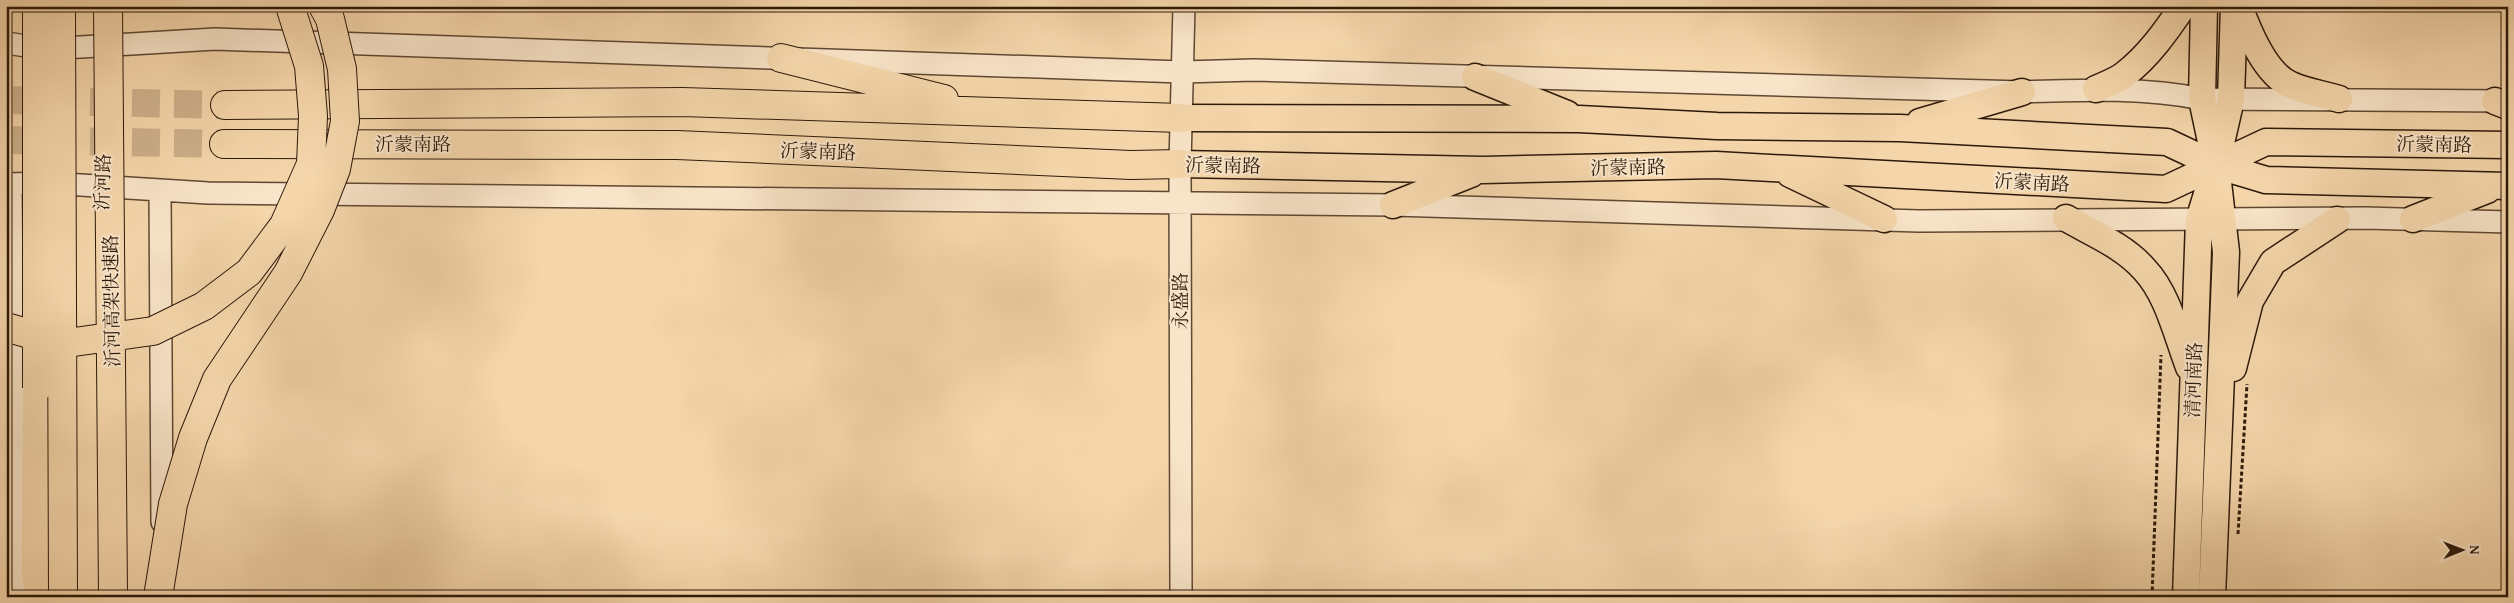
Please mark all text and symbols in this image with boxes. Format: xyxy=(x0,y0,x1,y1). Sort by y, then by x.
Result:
street label: 沂蒙南路 xyxy=(2396,129,2472,159)
street label: 沂蒙南路 xyxy=(375,130,451,158)
street label: 沂蒙南路 xyxy=(780,136,856,166)
street label: 沂蒙南路 xyxy=(1185,150,1261,180)
street label: 沂蒙南路 xyxy=(1590,152,1666,182)
street label: 沂河路 xyxy=(87,153,117,211)
street label: 沂蒙南路 xyxy=(1993,166,2071,198)
street label: 沂河高架快速路 xyxy=(96,234,126,368)
street label: 永盛路 xyxy=(1166,272,1194,330)
street label: 清河南路 xyxy=(2178,342,2208,418)
north arrow xyxy=(2436,526,2486,576)
text: N xyxy=(2465,545,2485,555)

